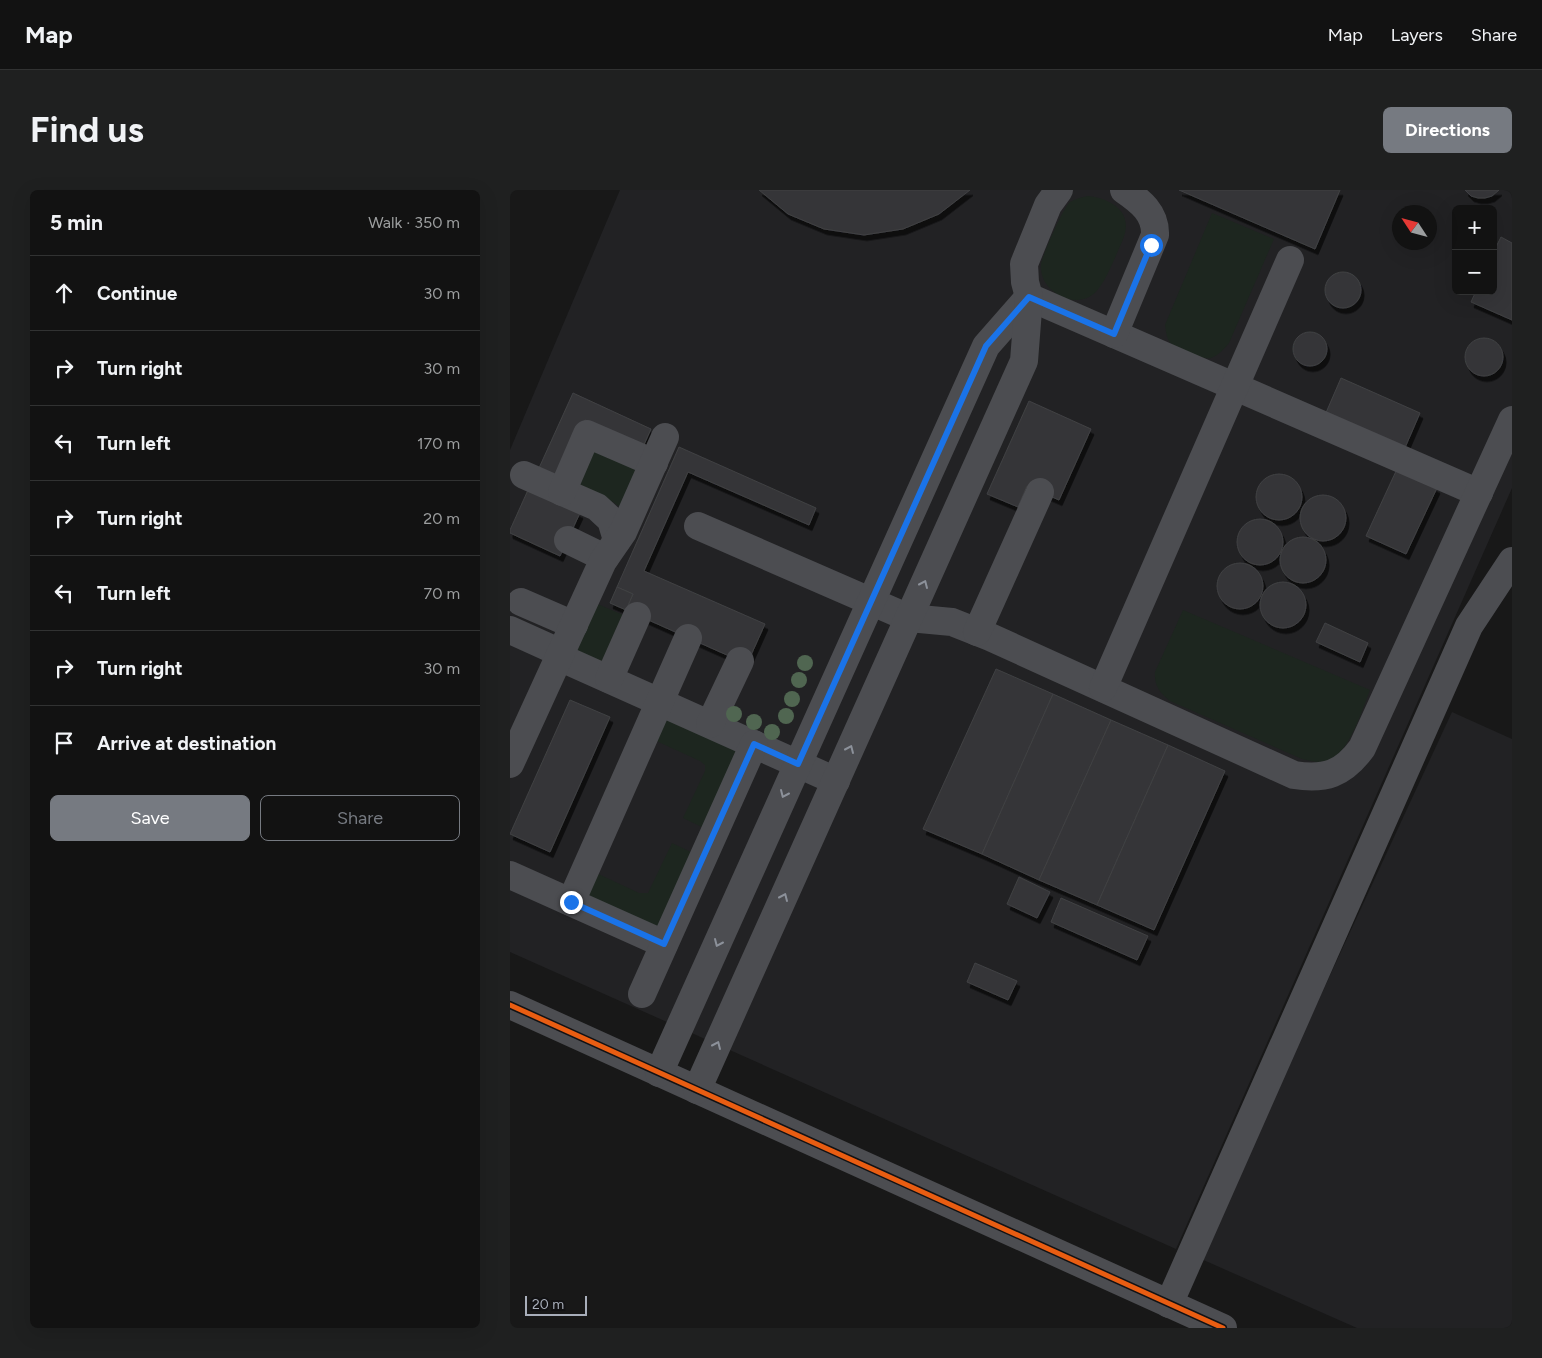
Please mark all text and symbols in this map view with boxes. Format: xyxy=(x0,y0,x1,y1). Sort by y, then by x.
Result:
text: Map xyxy=(25,20,73,49)
text: Map xyxy=(1328,24,1363,46)
text: Layers xyxy=(1391,24,1443,46)
text: Share xyxy=(1471,24,1517,46)
button: Directions xyxy=(1383,107,1512,153)
text: Find us xyxy=(30,109,144,151)
north arrow xyxy=(1392,205,1437,250)
map controls xyxy=(1452,205,1497,295)
button: + xyxy=(1452,205,1497,250)
text: 5 min xyxy=(50,210,103,235)
text: Walk · 350 m xyxy=(368,213,460,232)
route start xyxy=(1140,234,1163,257)
button: − xyxy=(1452,250,1497,295)
icon: ahead xyxy=(50,279,78,307)
text: Continue xyxy=(97,282,177,305)
text: 30 m xyxy=(423,284,460,303)
icon: right xyxy=(50,354,78,382)
text: Turn right xyxy=(97,357,183,380)
text: 30 m xyxy=(423,359,460,378)
icon: left xyxy=(50,429,78,457)
text: Turn left xyxy=(97,432,171,455)
text: 170 m xyxy=(417,434,460,453)
icon: right xyxy=(50,504,78,532)
text: Turn right xyxy=(97,507,183,530)
text: 20 m xyxy=(423,509,460,528)
icon: left xyxy=(50,579,78,607)
one-way arrow xyxy=(918,580,928,589)
text: Turn left xyxy=(97,582,171,605)
text: 70 m xyxy=(424,584,460,603)
icon: right xyxy=(50,654,78,682)
text: Turn right xyxy=(97,657,183,680)
text: 30 m xyxy=(423,659,460,678)
icon: arrive xyxy=(50,729,78,757)
text: Arrive at destination xyxy=(97,732,276,755)
one-way arrow xyxy=(844,745,855,754)
one-way arrow xyxy=(780,789,791,798)
button: Save xyxy=(50,795,250,841)
button: Share xyxy=(260,795,460,841)
route end xyxy=(560,891,583,914)
one-way arrow xyxy=(778,893,788,902)
one-way arrow xyxy=(713,938,724,947)
one-way arrow xyxy=(711,1041,722,1050)
scale bar xyxy=(525,1293,588,1316)
text: 20 m xyxy=(532,1296,564,1313)

